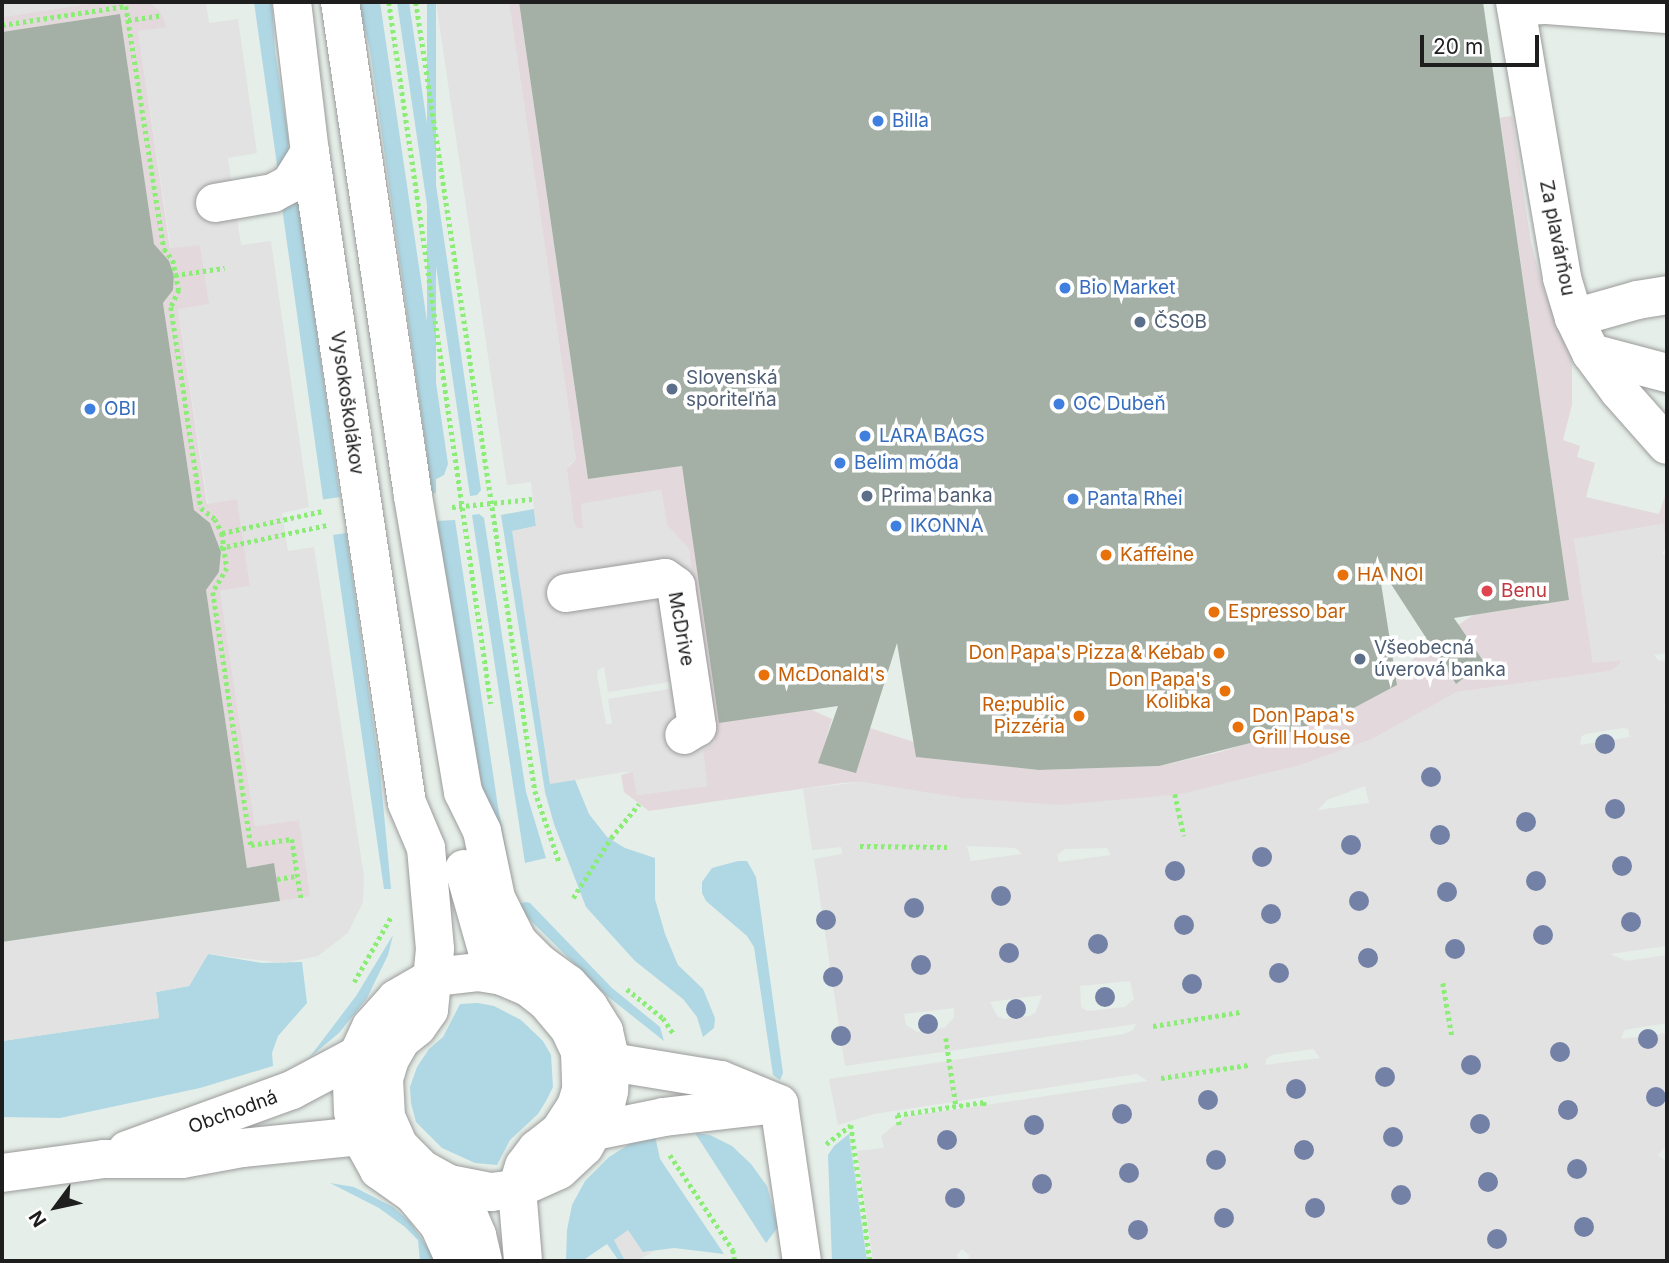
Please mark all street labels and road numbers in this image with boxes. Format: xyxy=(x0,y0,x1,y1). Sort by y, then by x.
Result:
street label: Za plavárňou xyxy=(1535,178,1579,298)
street label: Vysokoškolákov xyxy=(326,330,368,476)
street label: McDrive xyxy=(663,590,699,668)
street label: Obchodná xyxy=(185,1085,281,1139)

